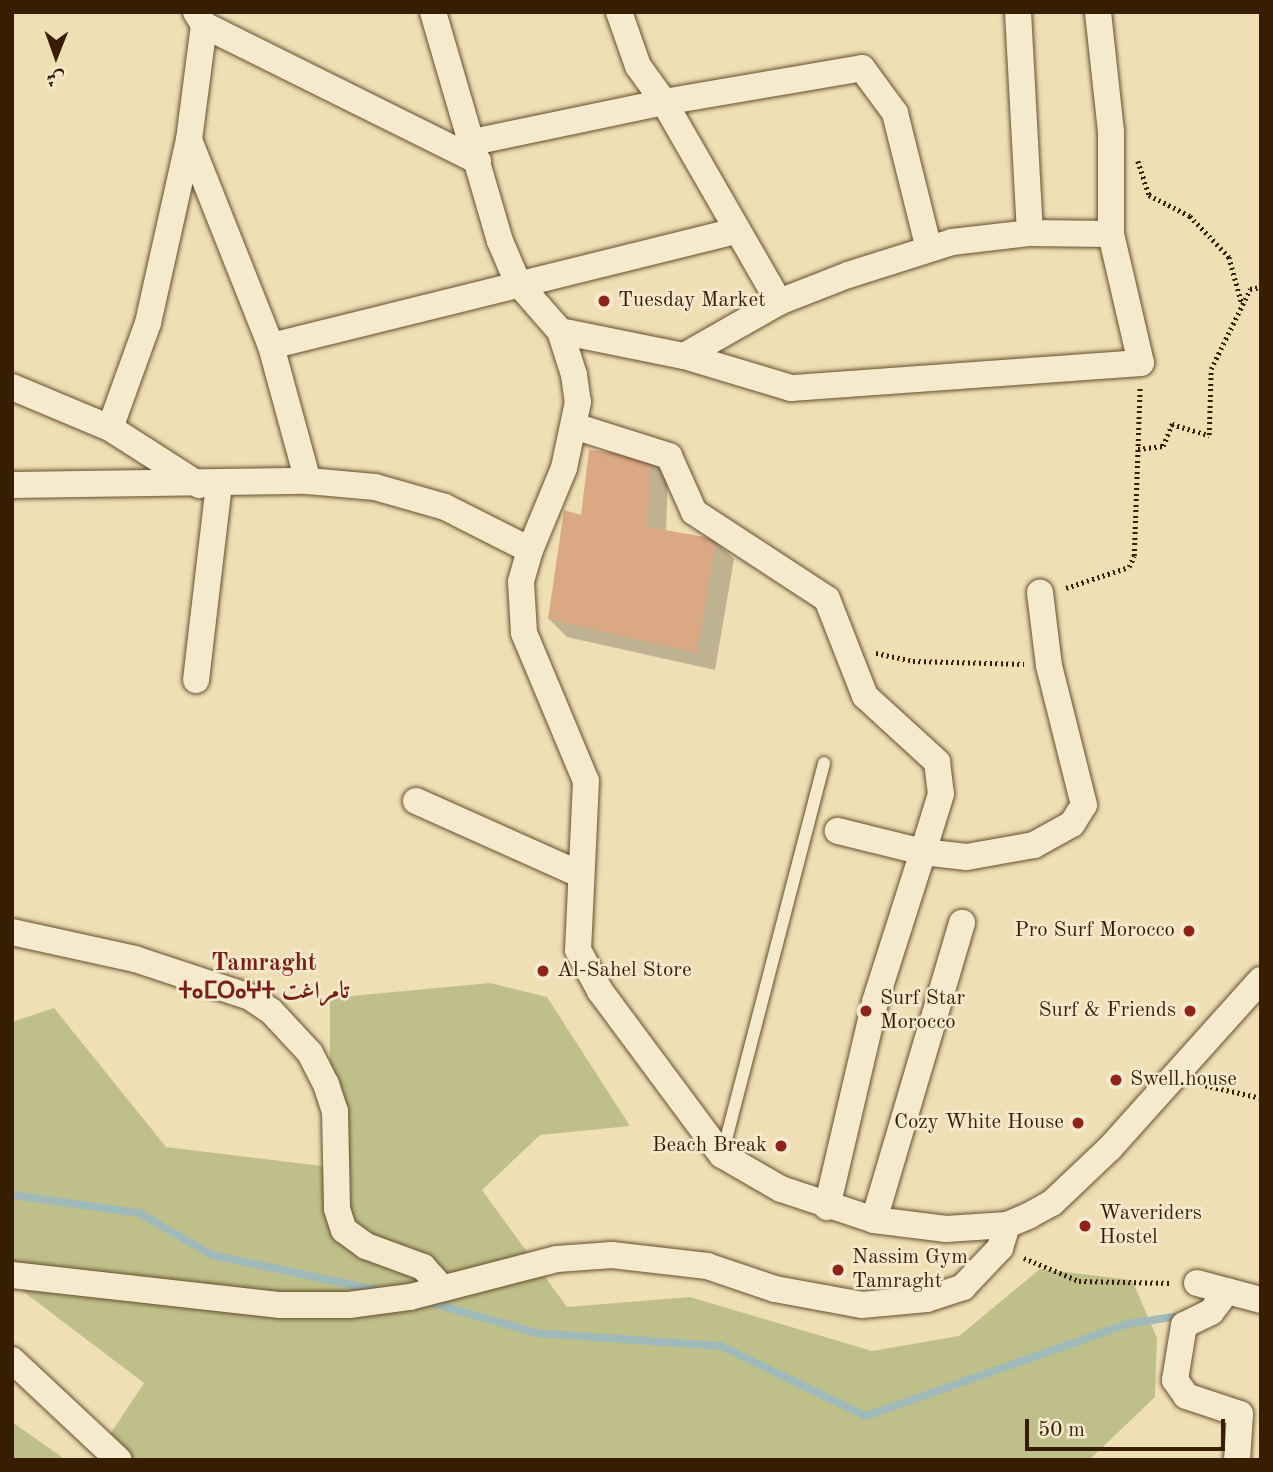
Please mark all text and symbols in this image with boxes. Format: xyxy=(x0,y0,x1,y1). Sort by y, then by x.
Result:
north arrow xyxy=(21,21,91,91)
text: ش xyxy=(46,68,65,87)
place label: Tuesday Market xyxy=(618,288,766,314)
marker: Tuesday Market xyxy=(596,293,612,309)
place label: Pro Surf Morocco xyxy=(1014,918,1175,944)
marker: Pro Surf Morocco xyxy=(1181,923,1197,939)
district label: Tamraght ⵜⴰⵎⵔⴰⵖⵜ تامراغت xyxy=(179,951,349,1007)
place label: Al-Sahel Store xyxy=(557,958,692,984)
marker: Al-Sahel Store xyxy=(535,963,551,979)
place label: Surf Star Morocco xyxy=(880,986,965,1036)
place label: Surf & Friends xyxy=(1038,998,1176,1024)
marker: Surf Star Morocco xyxy=(858,1003,874,1019)
marker: Surf & Friends xyxy=(1182,1003,1198,1019)
place label: Swell.house xyxy=(1130,1067,1237,1093)
marker: Swell.house xyxy=(1108,1072,1124,1088)
place label: Cozy White House xyxy=(894,1110,1064,1136)
marker: Cozy White House xyxy=(1070,1115,1086,1131)
place label: Beach Break xyxy=(652,1133,767,1159)
marker: Beach Break xyxy=(773,1138,789,1154)
place label: Waveriders Hostel xyxy=(1099,1201,1202,1251)
marker: Waveriders Hostel xyxy=(1077,1218,1093,1234)
place label: Nassim Gym Tamraght xyxy=(852,1245,968,1295)
marker: Nassim Gym Tamraght xyxy=(830,1262,846,1278)
scale bar xyxy=(1028,1406,1228,1450)
text: 50 m xyxy=(1038,1420,1085,1441)

